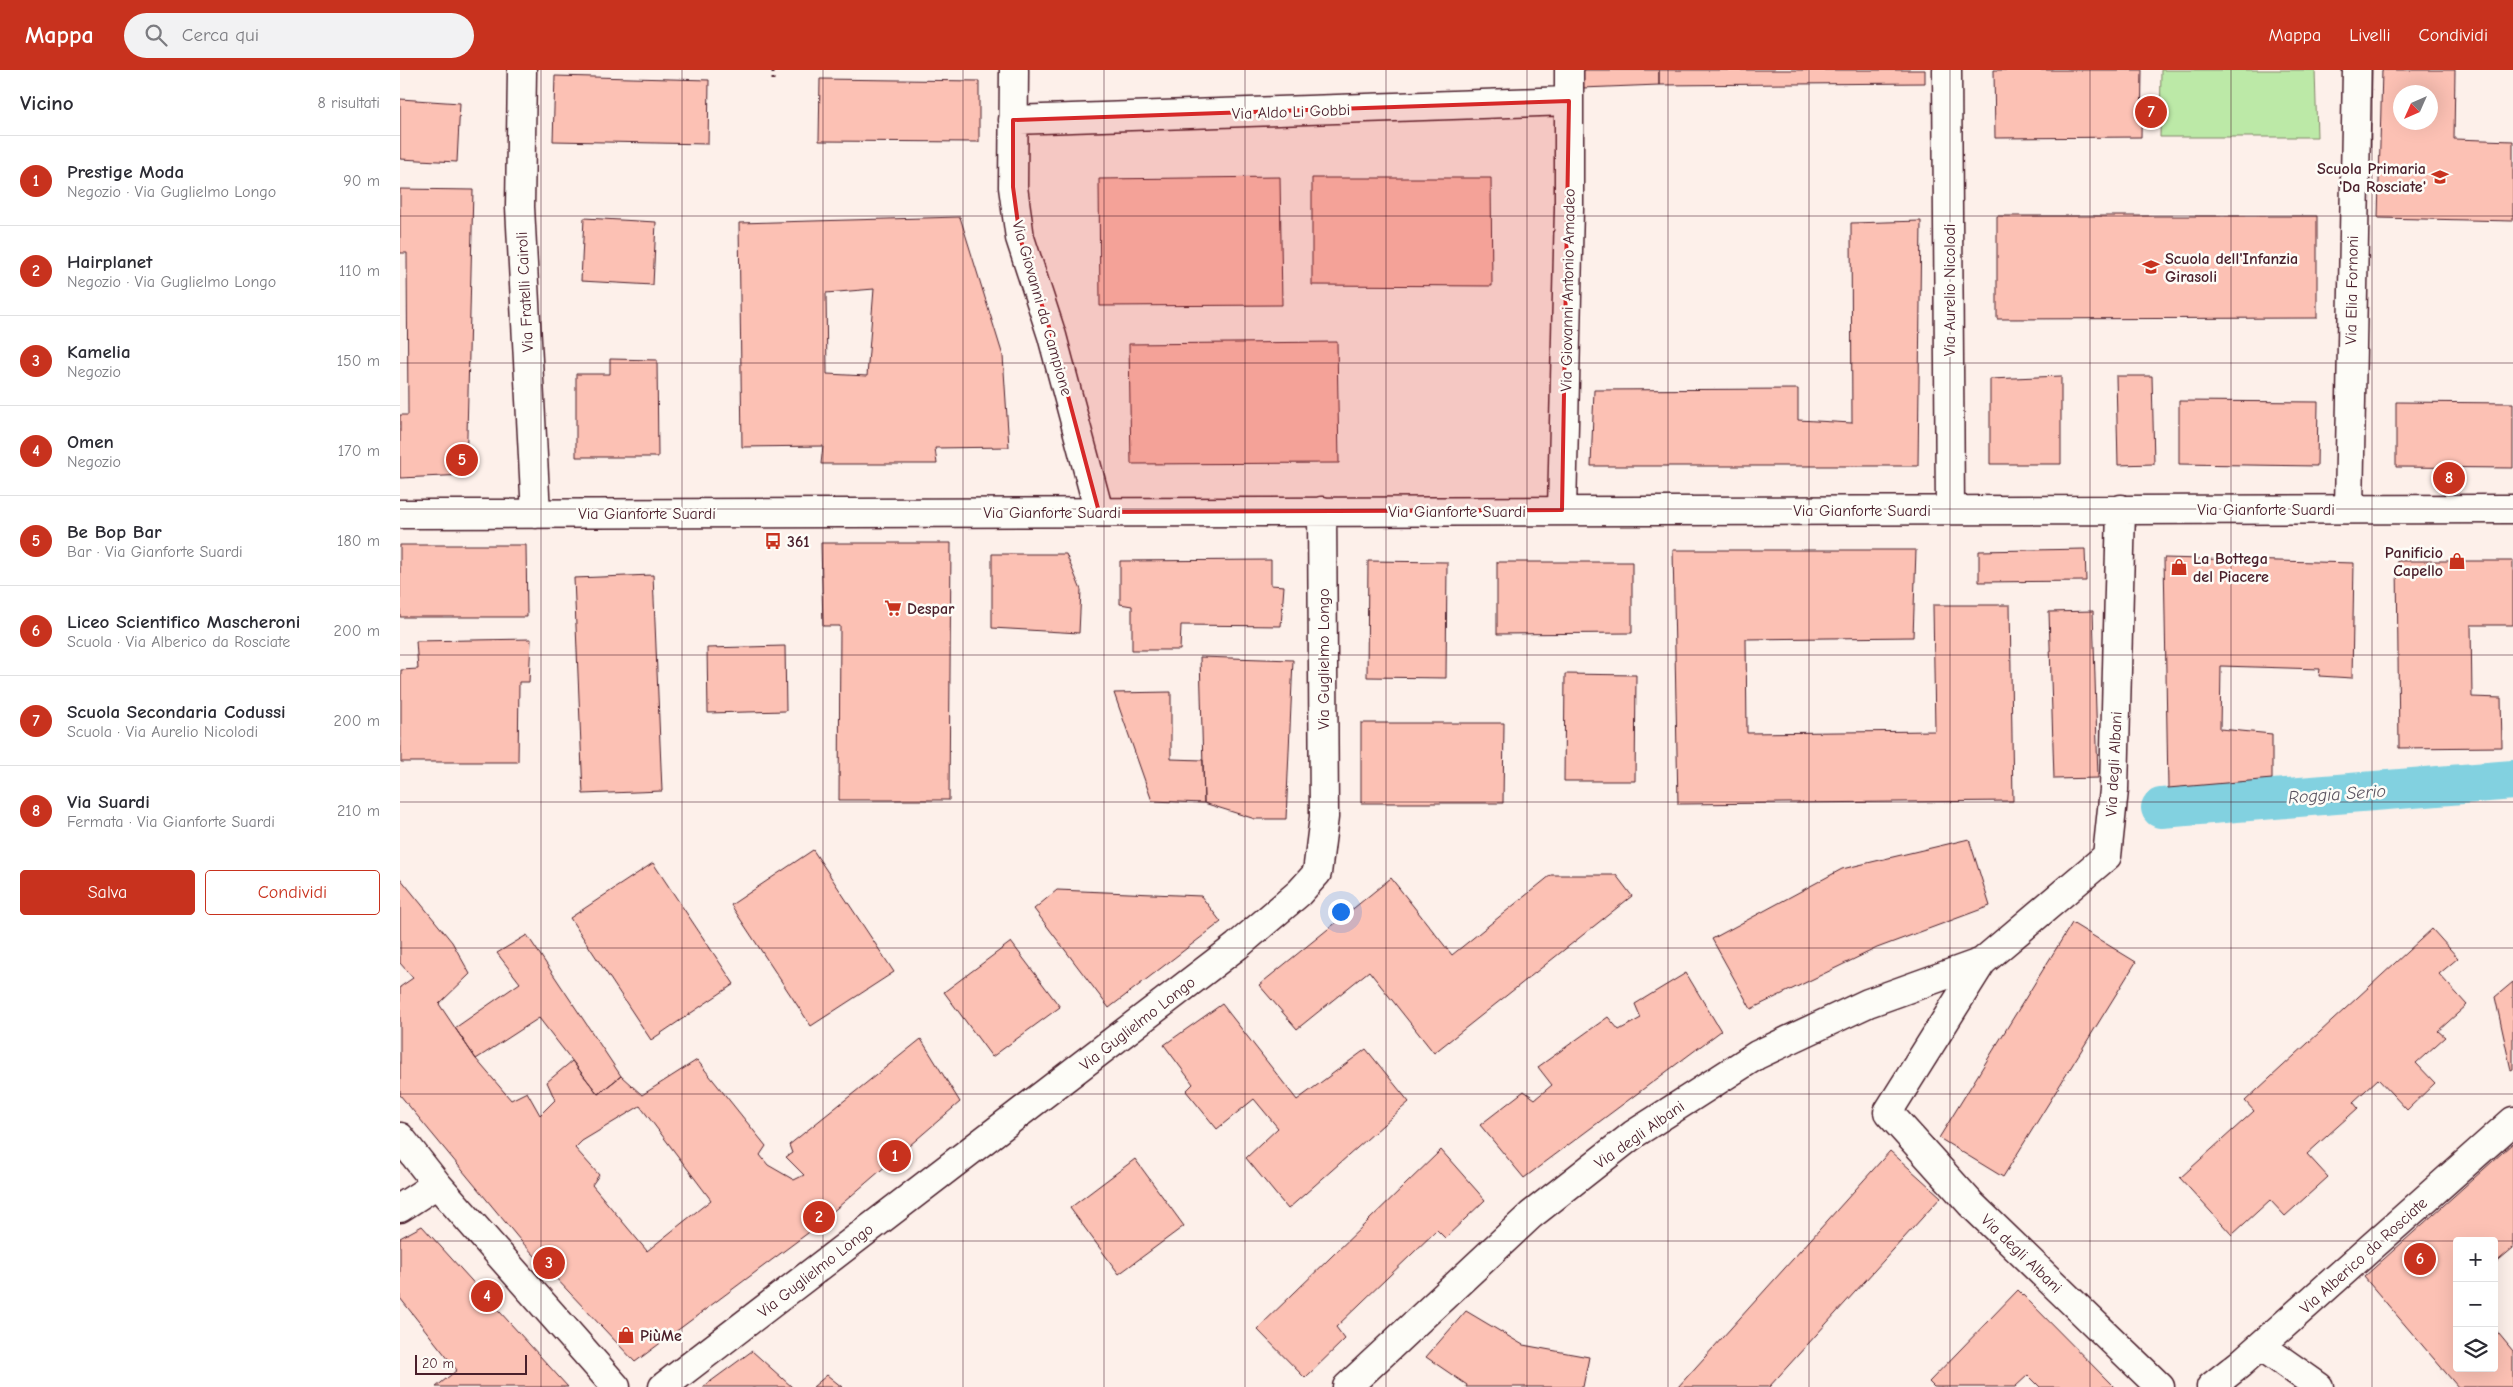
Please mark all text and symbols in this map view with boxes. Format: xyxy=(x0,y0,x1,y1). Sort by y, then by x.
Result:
search box xyxy=(124,13,474,58)
text: Mappa xyxy=(25,21,94,49)
icon: search xyxy=(142,21,170,49)
text: Cerca qui xyxy=(182,24,259,46)
text: Mappa xyxy=(2269,25,2321,46)
text: Livelli xyxy=(2349,25,2391,46)
text: Condividi xyxy=(2419,25,2488,46)
north arrow xyxy=(2393,85,2438,130)
text: Vicino xyxy=(20,91,74,115)
pin: 7 xyxy=(2135,93,2167,131)
text: 8 risultati xyxy=(318,94,380,112)
street label: Via Aldo Li Gobbi xyxy=(1231,101,1351,123)
place label: Scuola Primaria 'Da Rosciate' xyxy=(2317,160,2426,196)
text: Prestige Moda xyxy=(67,161,184,183)
school or university icon: Scuola Primaria 'Da Rosciate' xyxy=(2430,167,2450,187)
text: 1 xyxy=(33,172,39,190)
text: 90 m xyxy=(343,172,380,190)
text: Negozio · Via Guglielmo Longo xyxy=(67,183,276,201)
street label: Via Giovanni Antonio Amadeo xyxy=(1557,188,1579,392)
street label: Via Giovanni da Campione xyxy=(1008,219,1076,398)
street label: Via Aurelio Nicolodi xyxy=(1941,224,1959,356)
street label: Via Fratelli Cairoli xyxy=(513,231,537,353)
street label: Via Elia Fornoni xyxy=(2342,235,2362,345)
place label: Scuola dell'Infanzia Girasoli xyxy=(2165,250,2298,286)
text: Hairplanet xyxy=(67,251,152,273)
school or university icon: Scuola dell'Infanzia Girasoli xyxy=(2141,257,2161,277)
text: 2 xyxy=(32,262,40,280)
text: 110 m xyxy=(339,262,380,280)
text: Negozio · Via Guglielmo Longo xyxy=(67,273,276,291)
text: Kamelia xyxy=(67,341,131,363)
text: 3 xyxy=(32,352,40,370)
text: 150 m xyxy=(337,352,380,370)
text: Negozio xyxy=(67,363,121,381)
text: Omen xyxy=(67,431,114,453)
pin: 5 xyxy=(446,441,478,479)
text: 4 xyxy=(32,442,40,460)
text: 170 m xyxy=(338,442,380,460)
text: Negozio xyxy=(67,453,121,471)
pin: 8 xyxy=(2433,459,2465,497)
street label: Via Gianforte Suardi xyxy=(2197,501,2335,519)
street label: Via Gianforte Suardi xyxy=(1793,502,1931,520)
street label: Via Gianforte Suardi xyxy=(1388,503,1526,521)
street label: Via Gianforte Suardi xyxy=(983,504,1121,522)
street label: Via Gianforte Suardi xyxy=(578,505,716,523)
text: Be Bop Bar xyxy=(67,521,162,543)
bus stop icon: 361 xyxy=(763,531,783,551)
text: 5 xyxy=(32,532,40,550)
text: 180 m xyxy=(337,532,380,550)
place label: 361 xyxy=(787,533,810,551)
text: Bar · Via Gianforte Suardi xyxy=(67,543,243,561)
place label: Panificio Capello xyxy=(2385,544,2443,580)
place label: La Bottega del Piacere xyxy=(2193,550,2269,586)
shop icon: Panificio Capello xyxy=(2447,551,2467,571)
shop icon: La Bottega del Piacere xyxy=(2169,557,2189,577)
street label: Via Guglielmo Longo xyxy=(1315,588,1333,730)
supermarket icon: Despar xyxy=(883,598,903,618)
place label: Despar xyxy=(907,600,955,618)
text: Liceo Scientifico Mascheroni xyxy=(67,611,300,633)
text: 6 xyxy=(32,622,40,640)
text: 200 m xyxy=(334,622,380,640)
text: Scuola · Via Alberico da Rosciate xyxy=(67,633,290,651)
text: Scuola Secondaria Codussi xyxy=(67,701,286,723)
street label: Via degli Albani xyxy=(2102,711,2126,817)
text: 7 xyxy=(32,712,40,730)
text: 200 m xyxy=(334,712,380,730)
text: Scuola · Via Aurelio Nicolodi xyxy=(67,723,258,741)
water label: Roggia Serio xyxy=(2287,781,2387,808)
text: Via Suardi xyxy=(67,791,150,813)
text: 8 xyxy=(32,802,40,820)
text: 210 m xyxy=(337,802,380,820)
text: Fermata · Via Gianforte Suardi xyxy=(67,813,275,831)
button: Salva xyxy=(20,870,195,915)
button: Condividi xyxy=(205,870,380,915)
your location xyxy=(1328,899,1354,925)
street label: Via Guglielmo Longo xyxy=(1076,973,1199,1074)
street label: Via degli Albani xyxy=(1591,1097,1688,1172)
pin: 1 xyxy=(879,1137,911,1175)
street label: Via Alberico da Rosciate xyxy=(2296,1194,2431,1318)
pin: 2 xyxy=(803,1198,835,1236)
street label: Via degli Albani xyxy=(1977,1211,2065,1297)
street label: Via Guglielmo Longo xyxy=(754,1220,877,1321)
map controls xyxy=(2453,1237,2498,1372)
button: + xyxy=(2453,1237,2498,1282)
pin: 6 xyxy=(2404,1240,2436,1278)
pin: 3 xyxy=(533,1244,565,1282)
pin: 4 xyxy=(471,1277,503,1315)
button: − xyxy=(2453,1282,2498,1327)
shop icon: PiùMe xyxy=(616,1325,636,1345)
place label: PiùMe xyxy=(640,1327,682,1345)
button: layers xyxy=(2453,1327,2498,1372)
scale bar xyxy=(415,1352,528,1375)
text: 20 m xyxy=(422,1355,454,1372)

